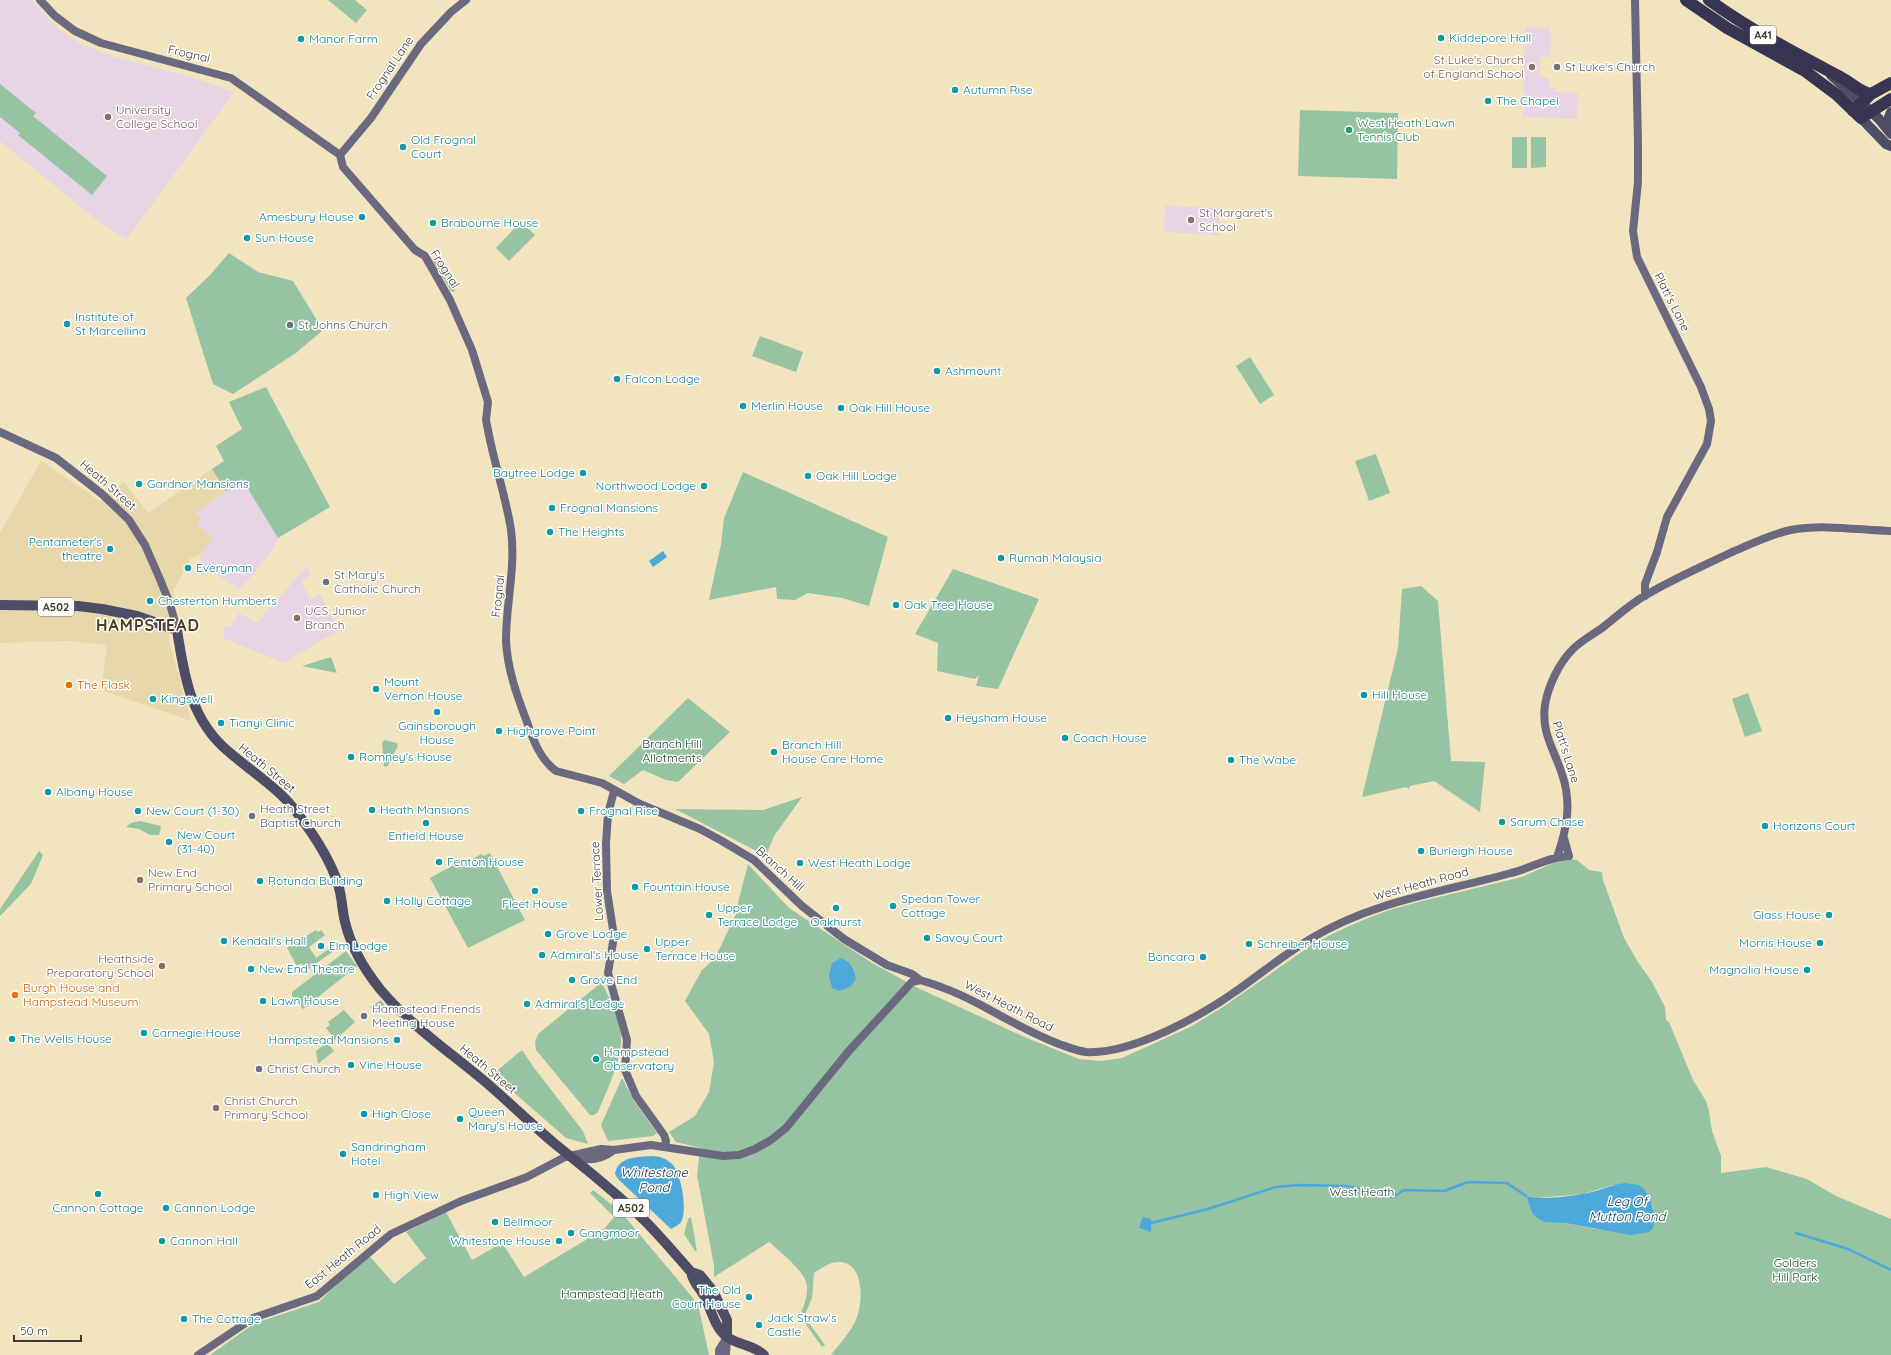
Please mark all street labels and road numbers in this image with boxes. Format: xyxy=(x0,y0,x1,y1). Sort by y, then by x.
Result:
road number: A41 xyxy=(1750,26,1776,44)
street label: Frognal Lane xyxy=(363,33,416,102)
street label: Frognal xyxy=(167,41,212,66)
street label: Frognal xyxy=(427,247,463,291)
street label: Platt's Lane xyxy=(1651,270,1694,334)
street label: Heath Street xyxy=(77,456,140,513)
street label: Frognal xyxy=(488,574,507,618)
road number: A502 xyxy=(38,598,74,616)
street label: Platt's Lane xyxy=(1549,719,1584,785)
street label: Heath Street xyxy=(236,739,299,796)
street label: Lower Terrace xyxy=(587,841,606,921)
street label: Branch Hill xyxy=(753,843,807,894)
street label: West Heath Road xyxy=(1372,864,1470,903)
street label: West Heath Road xyxy=(962,977,1056,1034)
street label: Heath Street xyxy=(457,1040,520,1097)
road number: A502 xyxy=(613,1199,649,1217)
street label: East Heath Road xyxy=(302,1221,384,1292)

